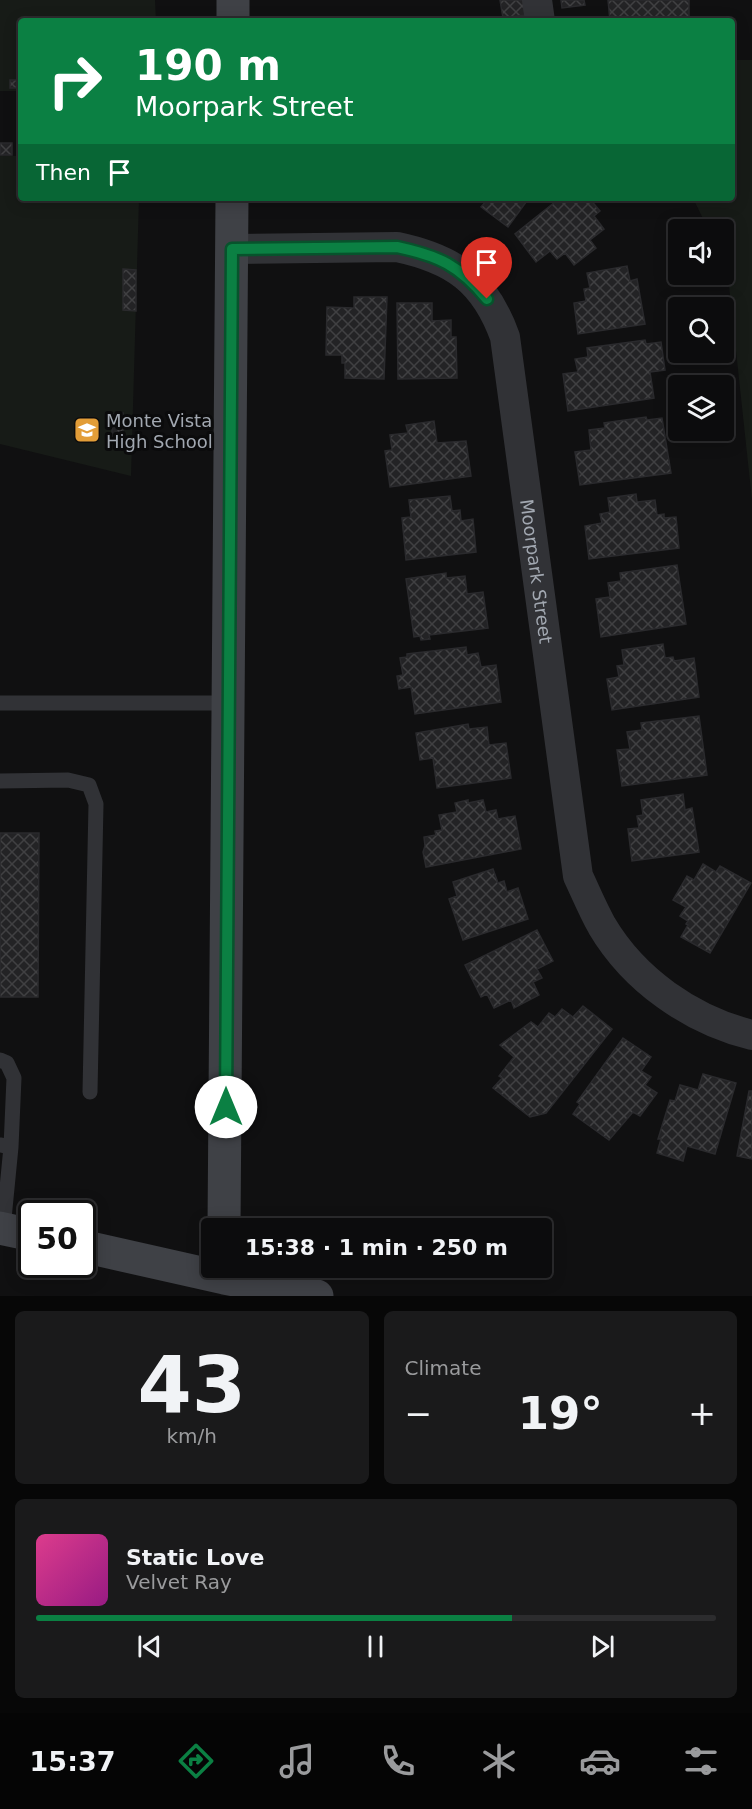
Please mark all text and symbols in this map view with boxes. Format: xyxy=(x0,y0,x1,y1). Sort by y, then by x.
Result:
text: 190 m xyxy=(135,41,281,90)
icon: right xyxy=(36,42,114,120)
text: Moorpark Street xyxy=(135,91,353,122)
icon: arrive xyxy=(103,156,136,189)
text: Then xyxy=(36,160,91,185)
map controls xyxy=(668,219,734,441)
button: sound xyxy=(668,219,734,285)
pin xyxy=(461,237,512,299)
icon: arrive xyxy=(470,246,503,279)
button: search xyxy=(668,297,734,363)
button: layers xyxy=(668,375,734,441)
place label: Monte Vista High School xyxy=(106,410,213,452)
school or university icon: Monte Vista High School xyxy=(72,415,102,445)
street label: Moorpark Street xyxy=(517,498,557,645)
position arrow xyxy=(194,1075,258,1139)
speed limit sign: 50 xyxy=(18,1200,96,1278)
text: 15:38 · 1 min · 250 m xyxy=(245,1235,508,1260)
text: 43 xyxy=(137,1340,246,1430)
text: Climate xyxy=(405,1356,481,1380)
text: 19° xyxy=(518,1387,603,1440)
text: − xyxy=(405,1394,432,1433)
text: + xyxy=(688,1394,716,1433)
text: km/h xyxy=(167,1424,217,1448)
text: Static Love xyxy=(126,1545,264,1570)
text: Velvet Ray xyxy=(126,1570,232,1594)
icon: previous xyxy=(133,1630,166,1663)
icon: pause xyxy=(359,1630,392,1663)
icon: next xyxy=(586,1630,619,1663)
icon: directions xyxy=(175,1740,217,1782)
icon: music xyxy=(276,1740,318,1782)
icon: phone xyxy=(377,1740,419,1782)
icon: climate xyxy=(478,1740,520,1782)
icon: car xyxy=(579,1740,621,1782)
icon: filters xyxy=(680,1740,722,1782)
text: 15:37 xyxy=(30,1746,116,1777)

